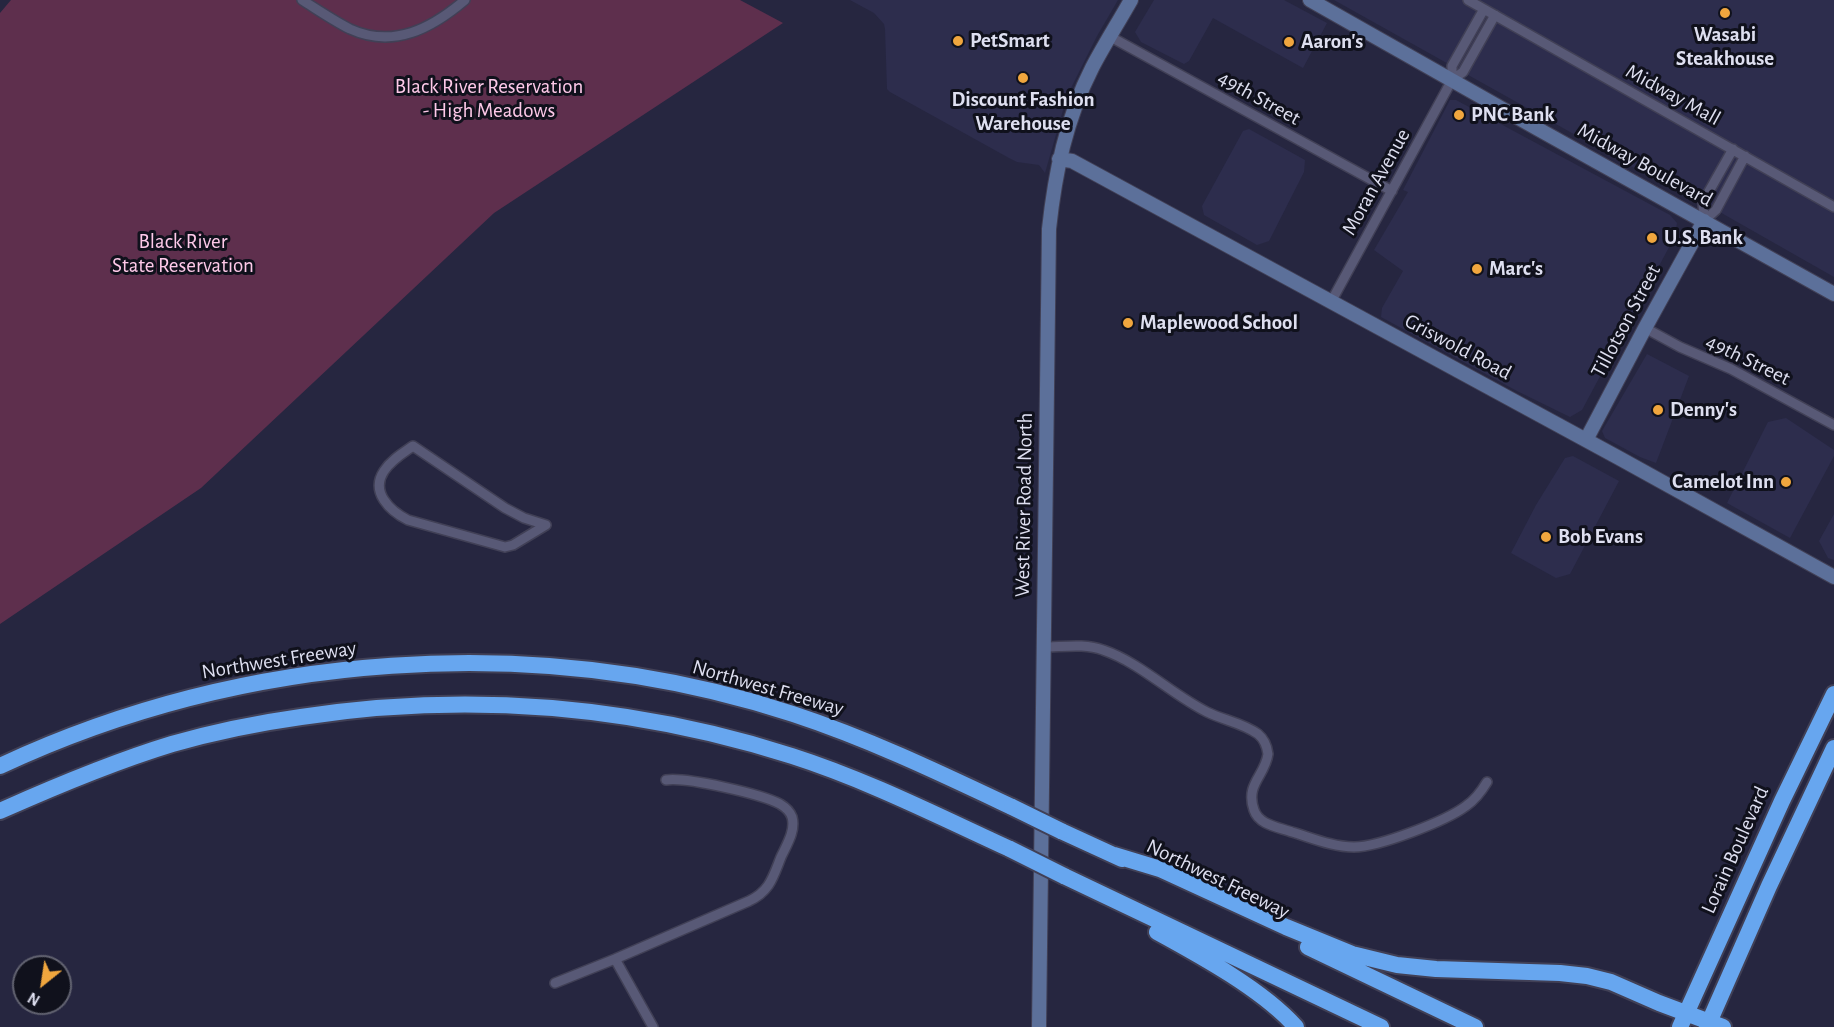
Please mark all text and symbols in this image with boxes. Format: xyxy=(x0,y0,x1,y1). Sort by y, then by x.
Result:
marker: Wasabi Steakhouse xyxy=(1718,6,1732,20)
place label: Wasabi Steakhouse xyxy=(1676,22,1774,72)
place label: PetSmart xyxy=(970,28,1050,54)
place label: Aaron's xyxy=(1301,29,1363,55)
marker: PetSmart xyxy=(951,34,965,48)
marker: Aaron's xyxy=(1282,35,1296,49)
street label: Midway Mall xyxy=(1621,59,1725,131)
street label: 49th Street xyxy=(1213,65,1305,131)
marker: Discount Fashion Warehouse xyxy=(1016,71,1030,85)
park label: Black River Reservation - High Meadows xyxy=(395,74,583,124)
place label: Discount Fashion Warehouse xyxy=(951,87,1095,137)
place label: PNC Bank xyxy=(1471,102,1555,128)
marker: PNC Bank xyxy=(1452,108,1466,122)
street label: Midway Boulevard xyxy=(1573,117,1717,213)
street label: Moran Avenue xyxy=(1336,124,1416,240)
place label: U.S. Bank xyxy=(1664,225,1743,251)
park label: Black River State Reservation xyxy=(112,229,254,279)
marker: U.S. Bank xyxy=(1645,231,1659,245)
place label: Marc's xyxy=(1489,256,1543,282)
street label: Tillotson Street xyxy=(1586,260,1666,382)
marker: Marc's xyxy=(1470,262,1484,276)
street label: Griswold Road xyxy=(1400,308,1516,386)
place label: Maplewood School xyxy=(1140,310,1298,336)
marker: Maplewood School xyxy=(1121,316,1135,330)
street label: 49th Street xyxy=(1702,329,1794,391)
place label: Denny's xyxy=(1670,397,1737,423)
marker: Denny's xyxy=(1651,403,1665,417)
street label: West River Road North xyxy=(1010,413,1038,597)
place label: Camelot Inn xyxy=(1672,469,1774,495)
marker: Camelot Inn xyxy=(1779,475,1793,489)
place label: Bob Evans xyxy=(1558,524,1643,550)
marker: Bob Evans xyxy=(1539,530,1553,544)
street label: Northwest Freeway xyxy=(200,635,358,685)
street label: Northwest Freeway xyxy=(689,654,847,722)
street label: Lorain Boulevard xyxy=(1696,782,1774,918)
street label: Northwest Freeway xyxy=(1142,833,1294,925)
north arrow xyxy=(12,955,72,1015)
text: N xyxy=(25,989,43,1009)

